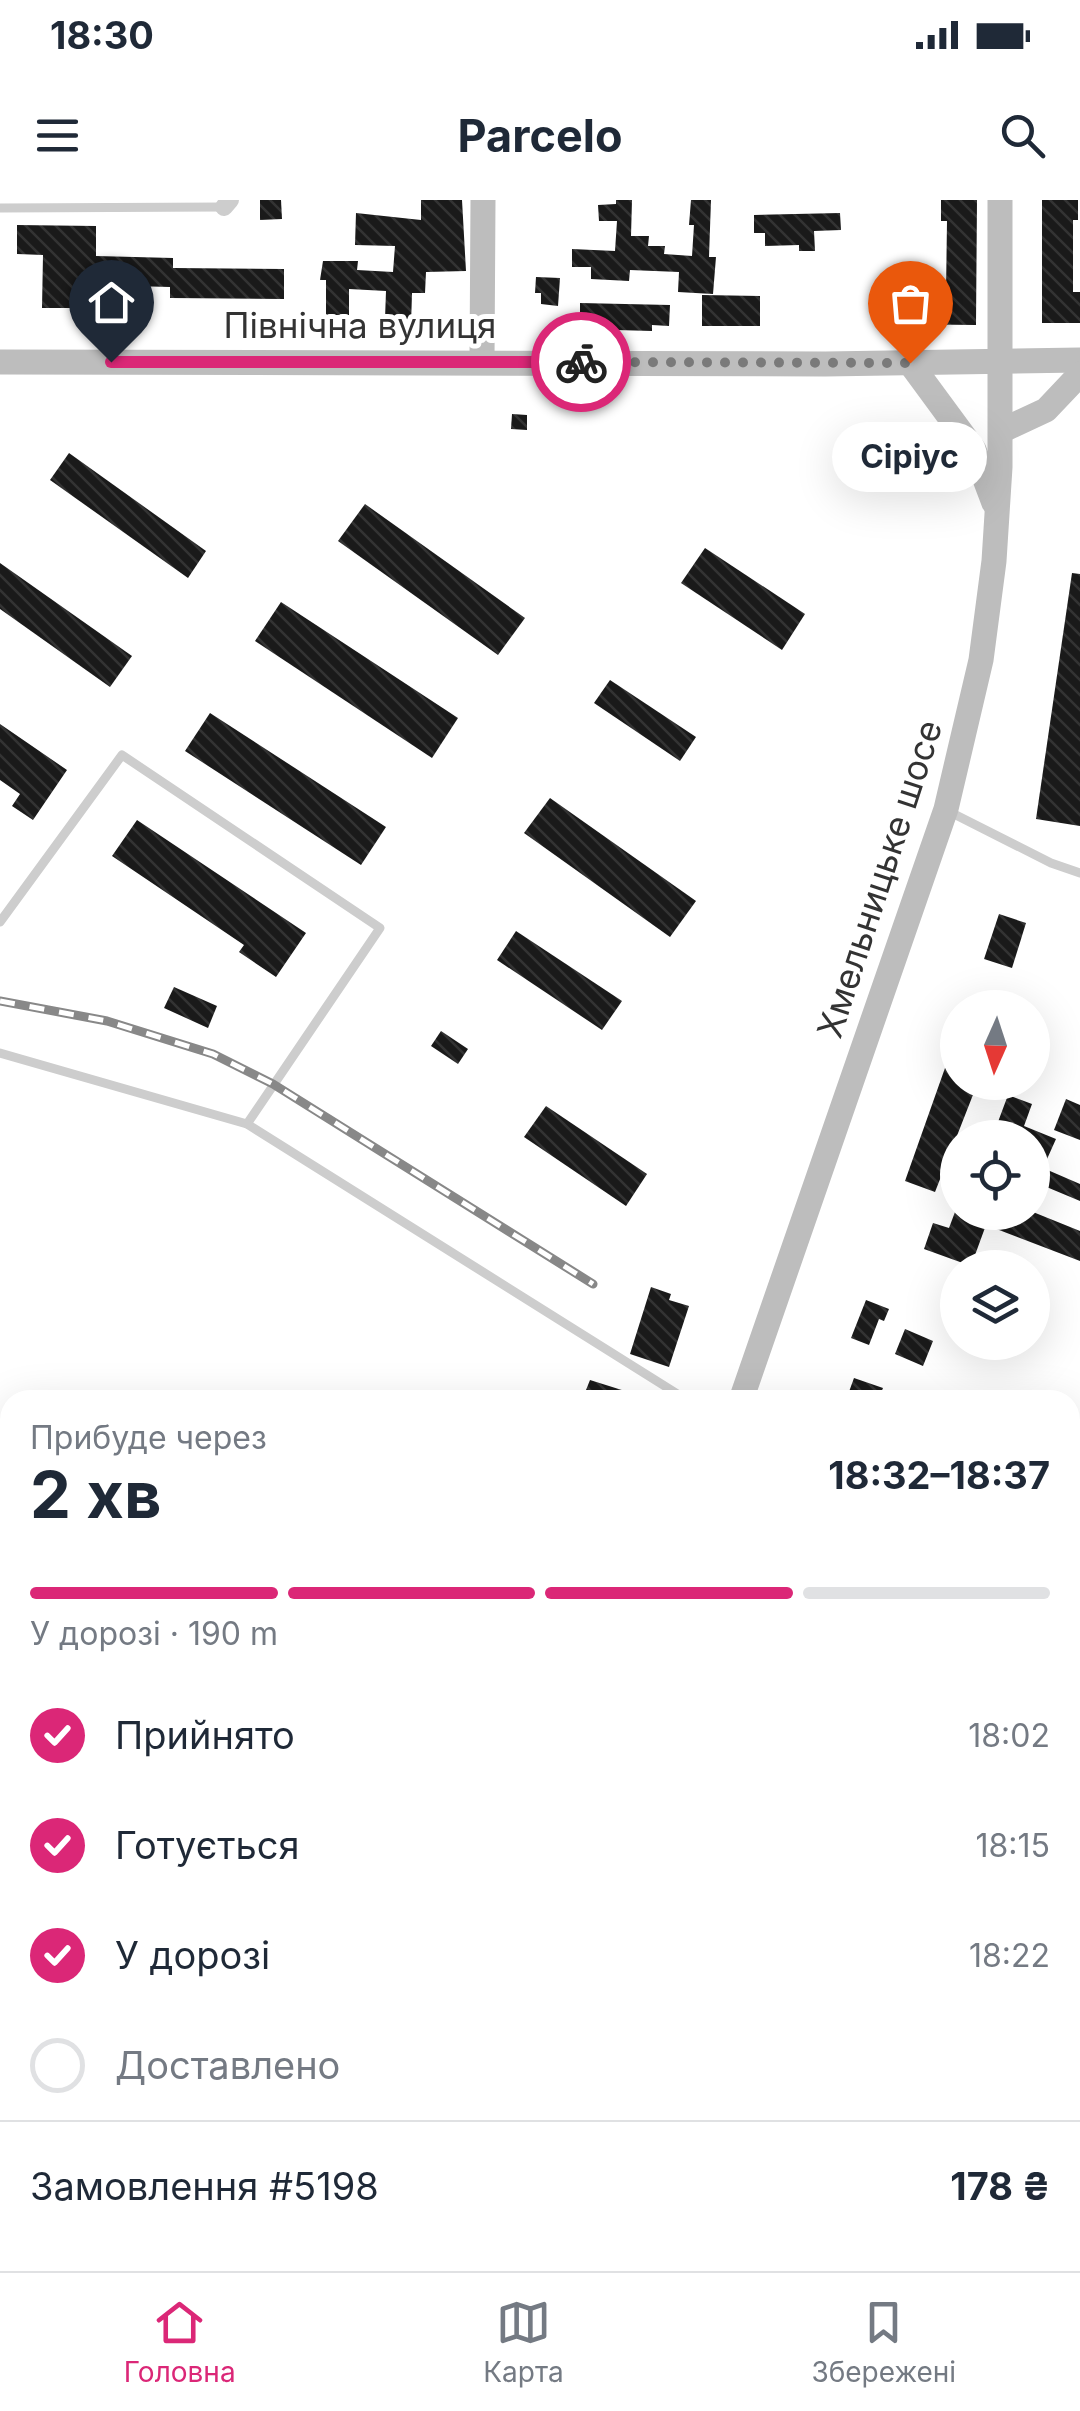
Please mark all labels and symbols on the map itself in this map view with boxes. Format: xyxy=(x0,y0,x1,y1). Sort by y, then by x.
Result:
pin xyxy=(69,260,154,363)
pin xyxy=(868,261,953,364)
street label: Північна вулиця xyxy=(224,304,496,346)
courier xyxy=(531,312,631,412)
callout: Сіріус xyxy=(832,423,988,493)
street label: Хмельницьке шосе xyxy=(808,715,950,1043)
north arrow xyxy=(940,990,1050,1100)

